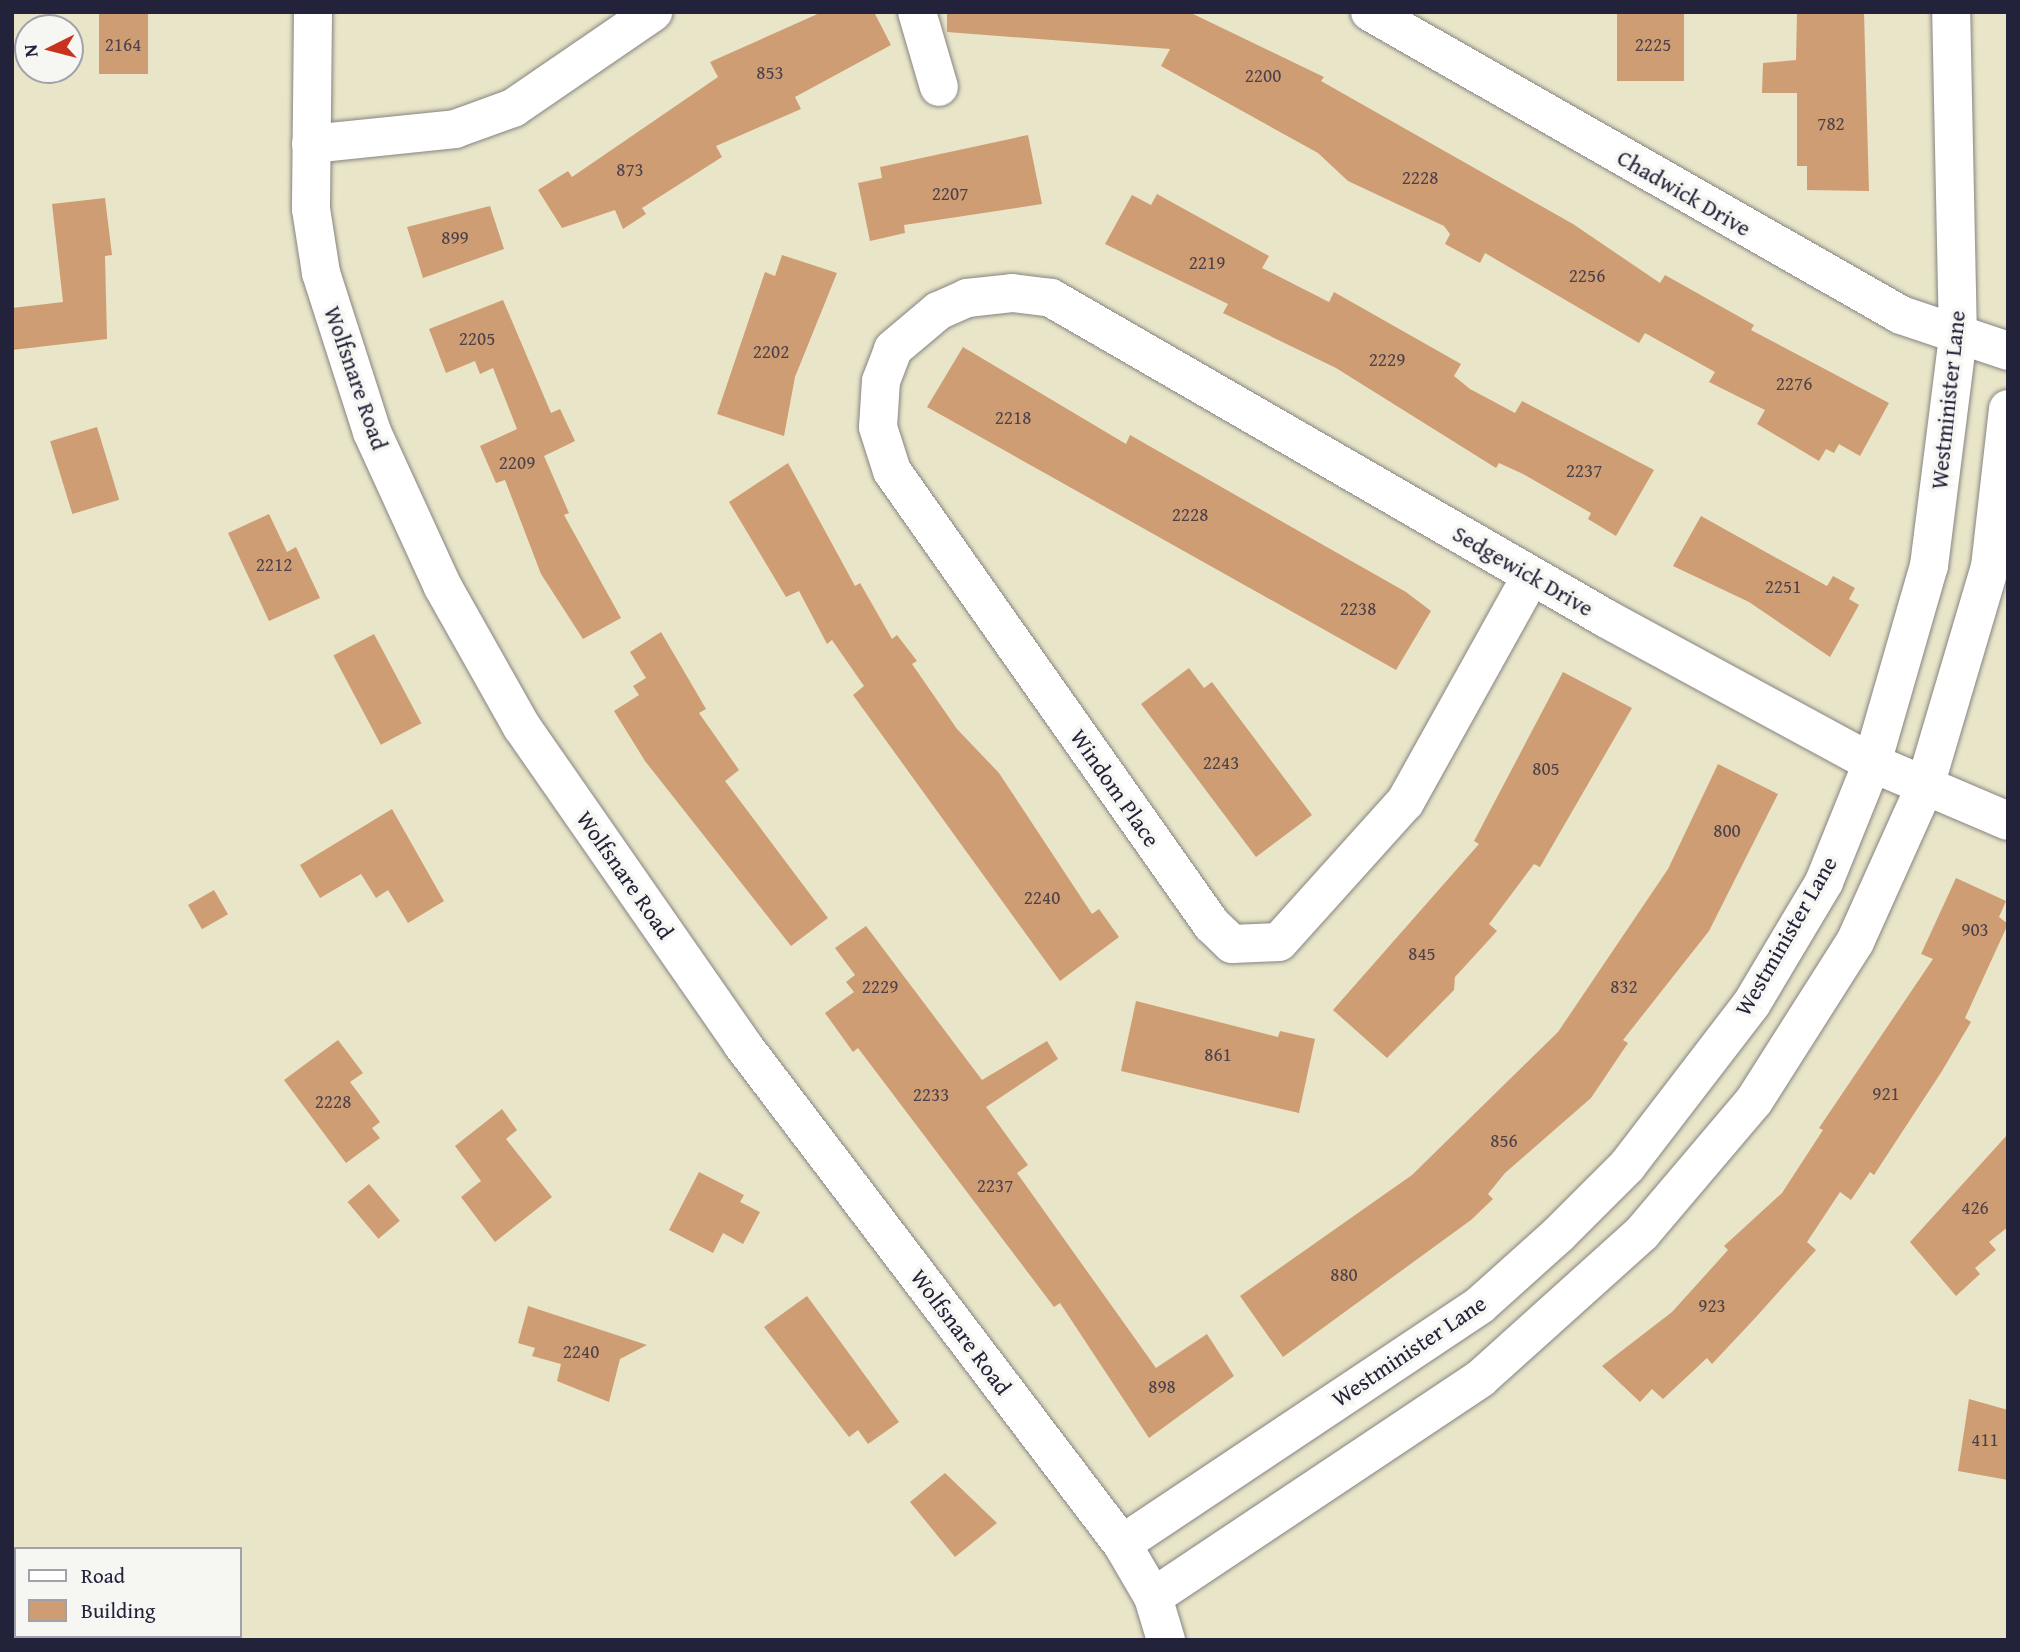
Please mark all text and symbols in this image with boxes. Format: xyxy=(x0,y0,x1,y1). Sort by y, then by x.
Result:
north arrow xyxy=(14,14,84,84)
house number: 2164 xyxy=(105,34,141,56)
house number: 2225 xyxy=(1635,34,1671,56)
text: N xyxy=(16,43,45,59)
house number: 853 xyxy=(756,62,784,84)
house number: 2200 xyxy=(1245,65,1281,87)
house number: 782 xyxy=(1817,113,1845,135)
street label: Chadwick Drive xyxy=(1612,144,1756,242)
house number: 873 xyxy=(616,159,644,181)
house number: 2228 xyxy=(1402,167,1438,189)
house number: 2207 xyxy=(932,183,968,205)
house number: 899 xyxy=(441,227,469,249)
house number: 2219 xyxy=(1189,252,1225,274)
house number: 2256 xyxy=(1569,265,1605,287)
street label: Wolfsnare Road xyxy=(318,302,394,454)
street label: Westminister Lane xyxy=(1925,309,1971,491)
house number: 2205 xyxy=(459,328,495,350)
house number: 2202 xyxy=(753,341,789,363)
house number: 2229 xyxy=(1369,349,1405,371)
house number: 2276 xyxy=(1776,373,1812,395)
house number: 2218 xyxy=(995,407,1031,429)
house number: 2209 xyxy=(499,452,535,474)
house number: 2237 xyxy=(1566,460,1602,482)
house number: 2228 xyxy=(1172,504,1208,526)
street label: Sedgewick Drive xyxy=(1448,520,1598,622)
house number: 2212 xyxy=(256,554,292,576)
house number: 2251 xyxy=(1765,576,1801,598)
house number: 2238 xyxy=(1340,598,1376,620)
street label: Windom Place xyxy=(1064,724,1166,852)
house number: 2243 xyxy=(1203,752,1239,774)
house number: 805 xyxy=(1532,758,1560,780)
street label: Wolfsnare Road xyxy=(571,806,679,944)
house number: 800 xyxy=(1713,820,1741,842)
street label: Westminister Lane xyxy=(1729,851,1843,1021)
house number: 2240 xyxy=(1024,887,1060,909)
house number: 903 xyxy=(1961,919,1989,941)
house number: 845 xyxy=(1408,943,1436,965)
house number: 2229 xyxy=(862,976,898,998)
house number: 832 xyxy=(1610,976,1638,998)
house number: 861 xyxy=(1204,1044,1232,1066)
house number: 921 xyxy=(1872,1083,1900,1105)
house number: 2233 xyxy=(913,1084,949,1106)
house number: 2228 xyxy=(315,1091,351,1113)
house number: 856 xyxy=(1490,1130,1518,1152)
house number: 2237 xyxy=(977,1175,1013,1197)
house number: 426 xyxy=(1961,1197,1989,1219)
street label: Wolfsnare Road xyxy=(905,1264,1017,1400)
house number: 880 xyxy=(1330,1264,1358,1286)
street label: Westminister Lane xyxy=(1327,1289,1491,1413)
house number: 923 xyxy=(1698,1295,1726,1317)
house number: 2240 xyxy=(563,1341,599,1363)
house number: 898 xyxy=(1148,1376,1176,1398)
house number: 411 xyxy=(1971,1429,1999,1451)
legend xyxy=(14,1547,242,1638)
text: Road xyxy=(81,1560,125,1591)
text: Building xyxy=(81,1595,155,1626)

